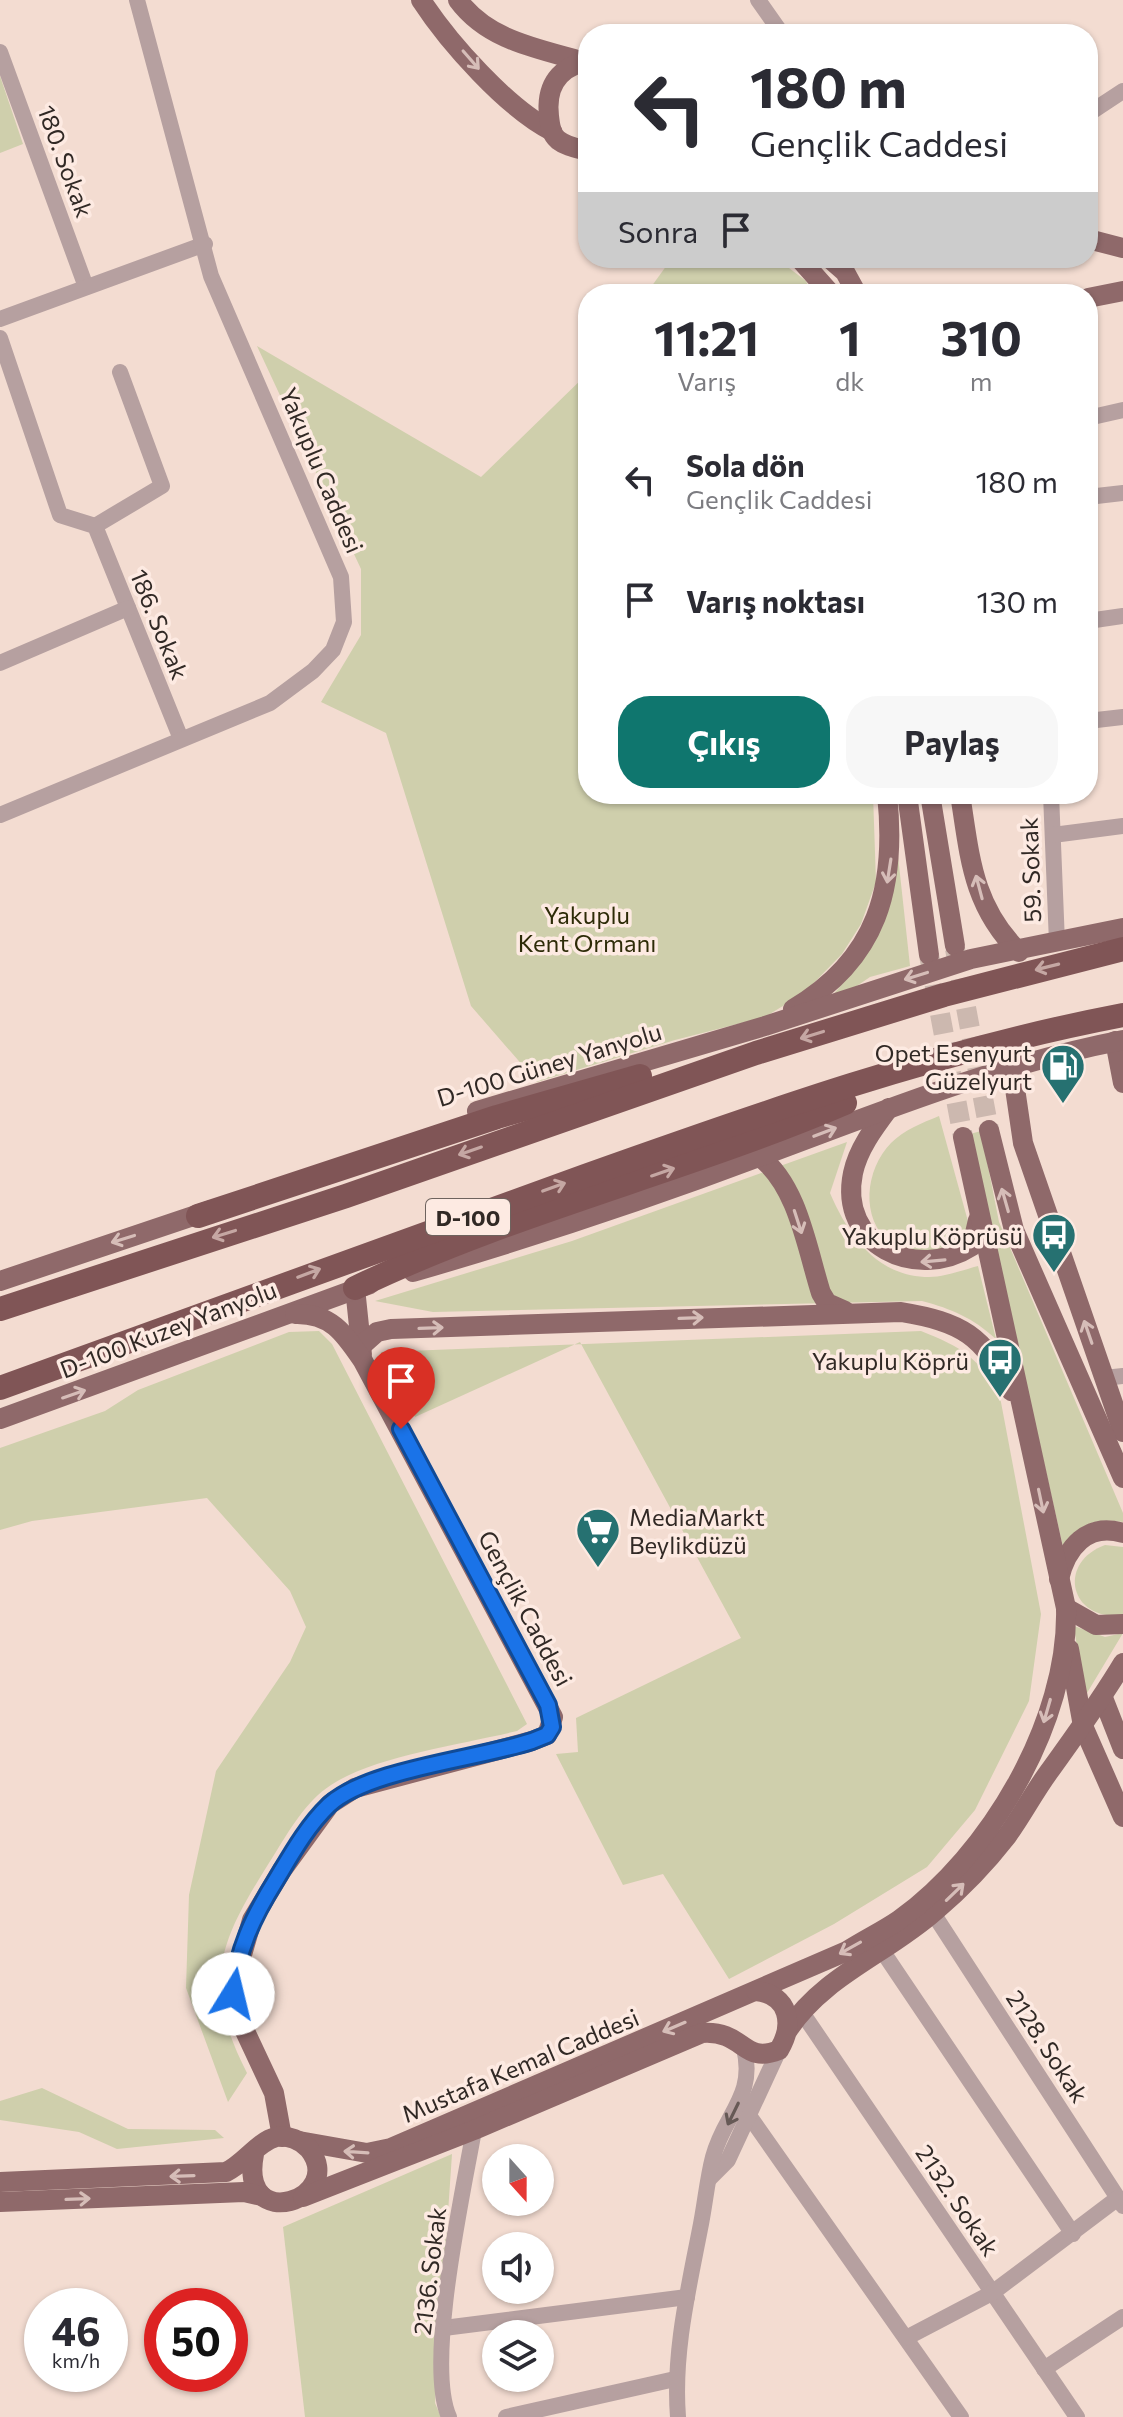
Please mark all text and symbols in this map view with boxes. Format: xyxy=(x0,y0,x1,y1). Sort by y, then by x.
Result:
one-way arrow xyxy=(462,49,480,69)
text: 180 m xyxy=(750,51,907,120)
icon: left xyxy=(618,56,722,160)
street label: 180. Sokak xyxy=(32,101,100,221)
text: Gençlik Caddesi xyxy=(750,120,1008,164)
icon: arrive xyxy=(714,208,758,252)
text: Sonra xyxy=(618,212,698,249)
text: 11:21 xyxy=(654,307,759,366)
text: 1 xyxy=(839,307,861,366)
text: 310 xyxy=(940,307,1022,366)
text: Varış xyxy=(677,365,736,396)
text: dk xyxy=(835,365,864,396)
text: m xyxy=(970,365,993,396)
street label: Yakuplu Caddesi xyxy=(274,383,370,557)
text: Sola dön xyxy=(686,446,805,483)
icon: left xyxy=(618,458,662,502)
text: 180 m xyxy=(975,462,1058,499)
text: Gençlik Caddesi xyxy=(686,483,873,514)
street label: 186. Sokak xyxy=(125,565,195,683)
icon: arrive xyxy=(618,578,662,622)
text: Varış noktası xyxy=(686,582,865,619)
text: 130 m xyxy=(977,582,1058,619)
button: Çıkış xyxy=(618,696,830,788)
button: Paylaş xyxy=(846,696,1058,788)
street label: 59. Sokak xyxy=(1014,817,1046,923)
one-way arrow xyxy=(880,858,895,884)
one-way arrow xyxy=(970,875,985,901)
park label: Yakuplu Kent Ormanı xyxy=(518,900,656,957)
one-way arrow xyxy=(1035,961,1061,976)
one-way arrow xyxy=(904,970,929,984)
street label: D-100 Güney Yanyolu xyxy=(433,1016,665,1112)
one-way arrow xyxy=(799,1028,825,1043)
place label: Opet Esenyurt Güzelyurt xyxy=(875,1038,1032,1095)
fuel station icon: Opet Esenyurt Güzelyurt xyxy=(1039,1042,1087,1105)
one-way arrow xyxy=(812,1124,837,1138)
one-way arrow xyxy=(458,1145,483,1160)
one-way arrow xyxy=(651,1164,675,1178)
one-way arrow xyxy=(542,1179,566,1193)
one-way arrow xyxy=(997,1188,1011,1213)
road number: D-100 xyxy=(426,1199,510,1235)
one-way arrow xyxy=(791,1209,806,1235)
bus stop icon: Yakuplu Köprüsü xyxy=(1030,1211,1078,1274)
place label: Yakuplu Köprüsü xyxy=(841,1221,1023,1250)
one-way arrow xyxy=(212,1228,237,1242)
one-way arrow xyxy=(111,1233,136,1247)
one-way arrow xyxy=(920,1254,946,1269)
one-way arrow xyxy=(296,1265,321,1279)
street label: D-100 Kuzey Yanyolu xyxy=(56,1274,280,1384)
one-way arrow xyxy=(677,1310,704,1325)
one-way arrow xyxy=(417,1320,444,1335)
one-way arrow xyxy=(1079,1320,1094,1345)
bus stop icon: Yakuplu Köprü xyxy=(976,1336,1024,1399)
place label: Yakuplu Köprü xyxy=(812,1346,969,1375)
pin xyxy=(367,1347,435,1429)
icon: arrive xyxy=(379,1359,423,1403)
one-way arrow xyxy=(61,1385,86,1400)
one-way arrow xyxy=(1034,1487,1049,1513)
place label: MediaMarkt Beylikdüzü xyxy=(629,1502,765,1559)
supermarket icon: MediaMarkt Beylikdüzü xyxy=(574,1506,622,1569)
street label: Gençlik Caddesi xyxy=(473,1525,579,1691)
one-way arrow xyxy=(1039,1698,1054,1724)
one-way arrow xyxy=(945,1883,964,1902)
one-way arrow xyxy=(839,1941,863,1956)
position arrow xyxy=(191,1952,275,2036)
street label: 2128. Sokak xyxy=(1001,1984,1095,2108)
street label: Mustafa Kemal Caddesi xyxy=(397,2002,643,2128)
one-way arrow xyxy=(662,2021,687,2036)
one-way arrow xyxy=(725,2102,740,2125)
street label: 2132. Sokak xyxy=(910,2139,1006,2261)
one-way arrow xyxy=(343,2144,370,2159)
north arrow xyxy=(482,2144,554,2216)
map controls xyxy=(482,2144,554,2392)
one-way arrow xyxy=(169,2169,196,2184)
one-way arrow xyxy=(64,2192,91,2207)
street label: 2136. Sokak xyxy=(407,2205,451,2337)
button: sound xyxy=(482,2232,554,2304)
speed limit sign: 50 xyxy=(144,2288,248,2392)
text: 46 xyxy=(51,2305,101,2354)
button: layers xyxy=(482,2320,554,2392)
text: km/h xyxy=(52,2348,100,2372)

